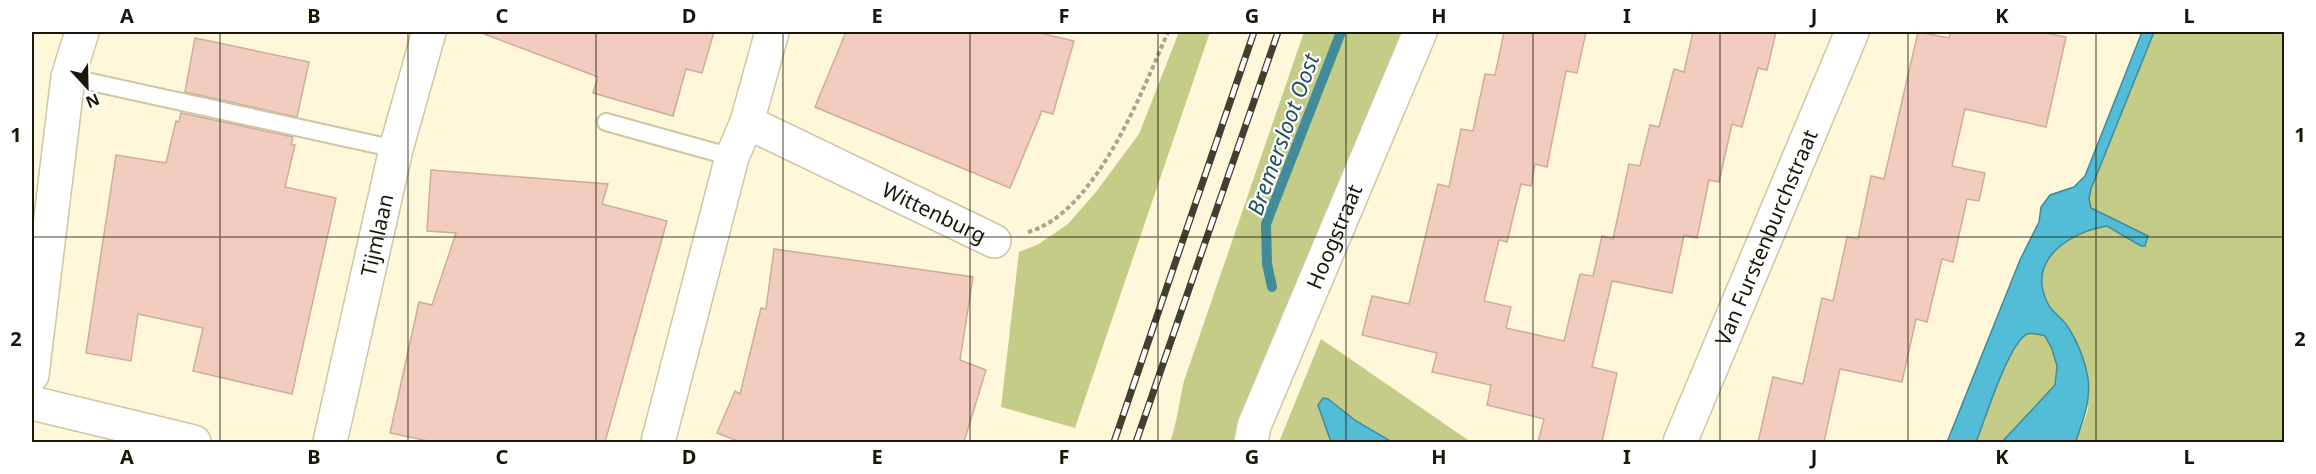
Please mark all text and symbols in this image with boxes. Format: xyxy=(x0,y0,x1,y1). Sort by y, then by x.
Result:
text: A xyxy=(120,2,134,29)
text: B xyxy=(307,2,321,29)
text: C xyxy=(496,2,509,29)
text: D xyxy=(682,2,696,29)
text: E xyxy=(871,2,883,29)
text: F xyxy=(1059,2,1069,29)
text: G xyxy=(1245,2,1259,29)
text: H xyxy=(1431,2,1447,29)
text: I xyxy=(1623,2,1631,29)
text: J xyxy=(1809,2,1817,29)
text: K xyxy=(1995,2,2009,29)
text: L xyxy=(2183,2,2195,29)
water label: Bremersloot Oost xyxy=(1239,48,1326,219)
north arrow xyxy=(57,57,117,117)
text: N xyxy=(82,88,103,114)
text: 1 xyxy=(10,121,22,148)
text: 1 xyxy=(2294,121,2306,148)
street label: Van Furstenburchstraat xyxy=(1708,125,1824,350)
street label: Wittenburg xyxy=(878,175,991,249)
street label: Hoogstraat xyxy=(1299,179,1368,293)
street label: Tijmlaan xyxy=(354,191,399,279)
text: 2 xyxy=(10,325,22,352)
text: 2 xyxy=(2294,325,2306,352)
text: A xyxy=(120,443,134,470)
text: B xyxy=(307,443,321,470)
text: C xyxy=(496,443,509,470)
text: D xyxy=(682,443,696,470)
text: E xyxy=(871,443,883,470)
text: F xyxy=(1059,443,1069,470)
text: G xyxy=(1245,443,1259,470)
text: H xyxy=(1431,443,1447,470)
text: I xyxy=(1623,443,1631,470)
text: J xyxy=(1809,443,1817,470)
text: K xyxy=(1995,443,2009,470)
text: L xyxy=(2183,443,2195,470)

